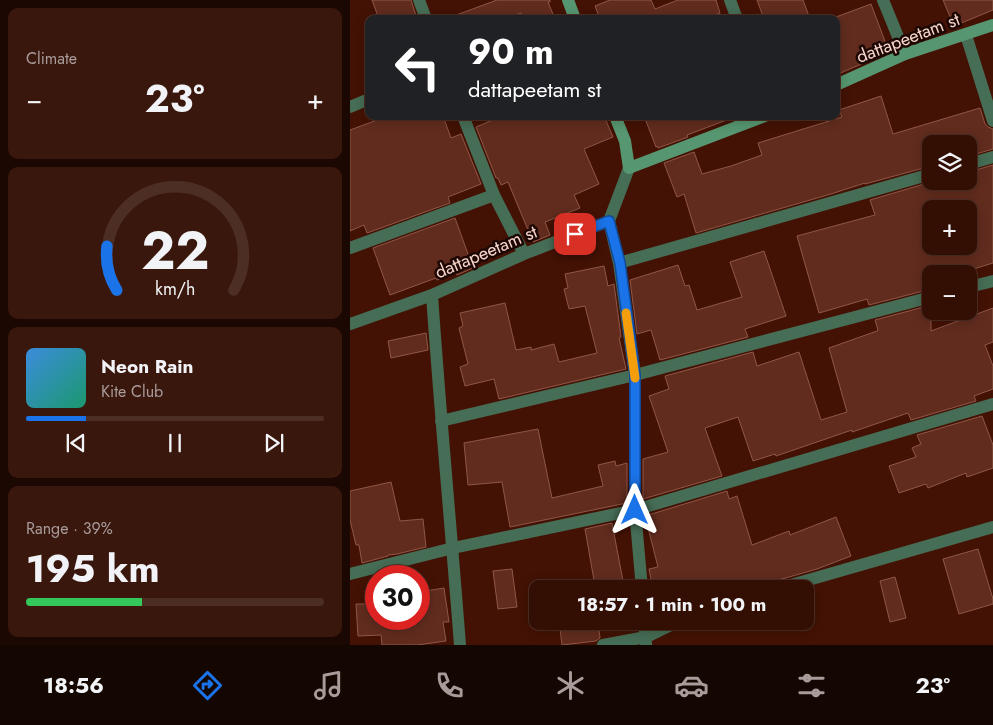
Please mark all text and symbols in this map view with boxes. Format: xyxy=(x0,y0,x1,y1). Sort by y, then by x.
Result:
street label: dattapeetam st xyxy=(852,6,964,70)
text: 90 m xyxy=(468,27,554,77)
icon: left xyxy=(385,35,450,100)
text: Climate xyxy=(26,47,77,70)
text: 23° xyxy=(145,71,205,126)
text: dattapeetam st xyxy=(468,73,601,105)
text: − xyxy=(26,79,43,120)
text: + xyxy=(307,79,324,120)
map controls xyxy=(922,135,977,320)
button: layers xyxy=(922,135,977,190)
button: + xyxy=(922,200,977,255)
text: 22 xyxy=(141,213,209,289)
pin xyxy=(554,213,596,255)
street label: dattapeetam st xyxy=(431,218,542,285)
icon: arrive xyxy=(561,220,589,248)
button: − xyxy=(922,265,977,320)
text: km/h xyxy=(155,276,195,302)
text: Neon Rain xyxy=(101,353,194,380)
text: Kite Club xyxy=(101,380,163,403)
icon: previous xyxy=(62,429,90,457)
icon: pause xyxy=(161,429,189,457)
icon: next xyxy=(260,429,288,457)
position arrow xyxy=(608,483,660,535)
text: Range · 39% xyxy=(26,517,113,540)
text: 195 km xyxy=(26,541,160,596)
speed limit sign: 30 xyxy=(365,565,430,630)
text: 18:57 · 1 min · 100 m xyxy=(577,591,766,618)
icon: directions xyxy=(190,668,225,703)
icon: music xyxy=(311,668,346,703)
icon: phone xyxy=(432,668,467,703)
icon: climate xyxy=(553,668,588,703)
icon: car xyxy=(674,668,709,703)
icon: filters xyxy=(794,668,829,703)
text: 18:56 xyxy=(43,669,104,701)
text: 23° xyxy=(915,669,950,701)

